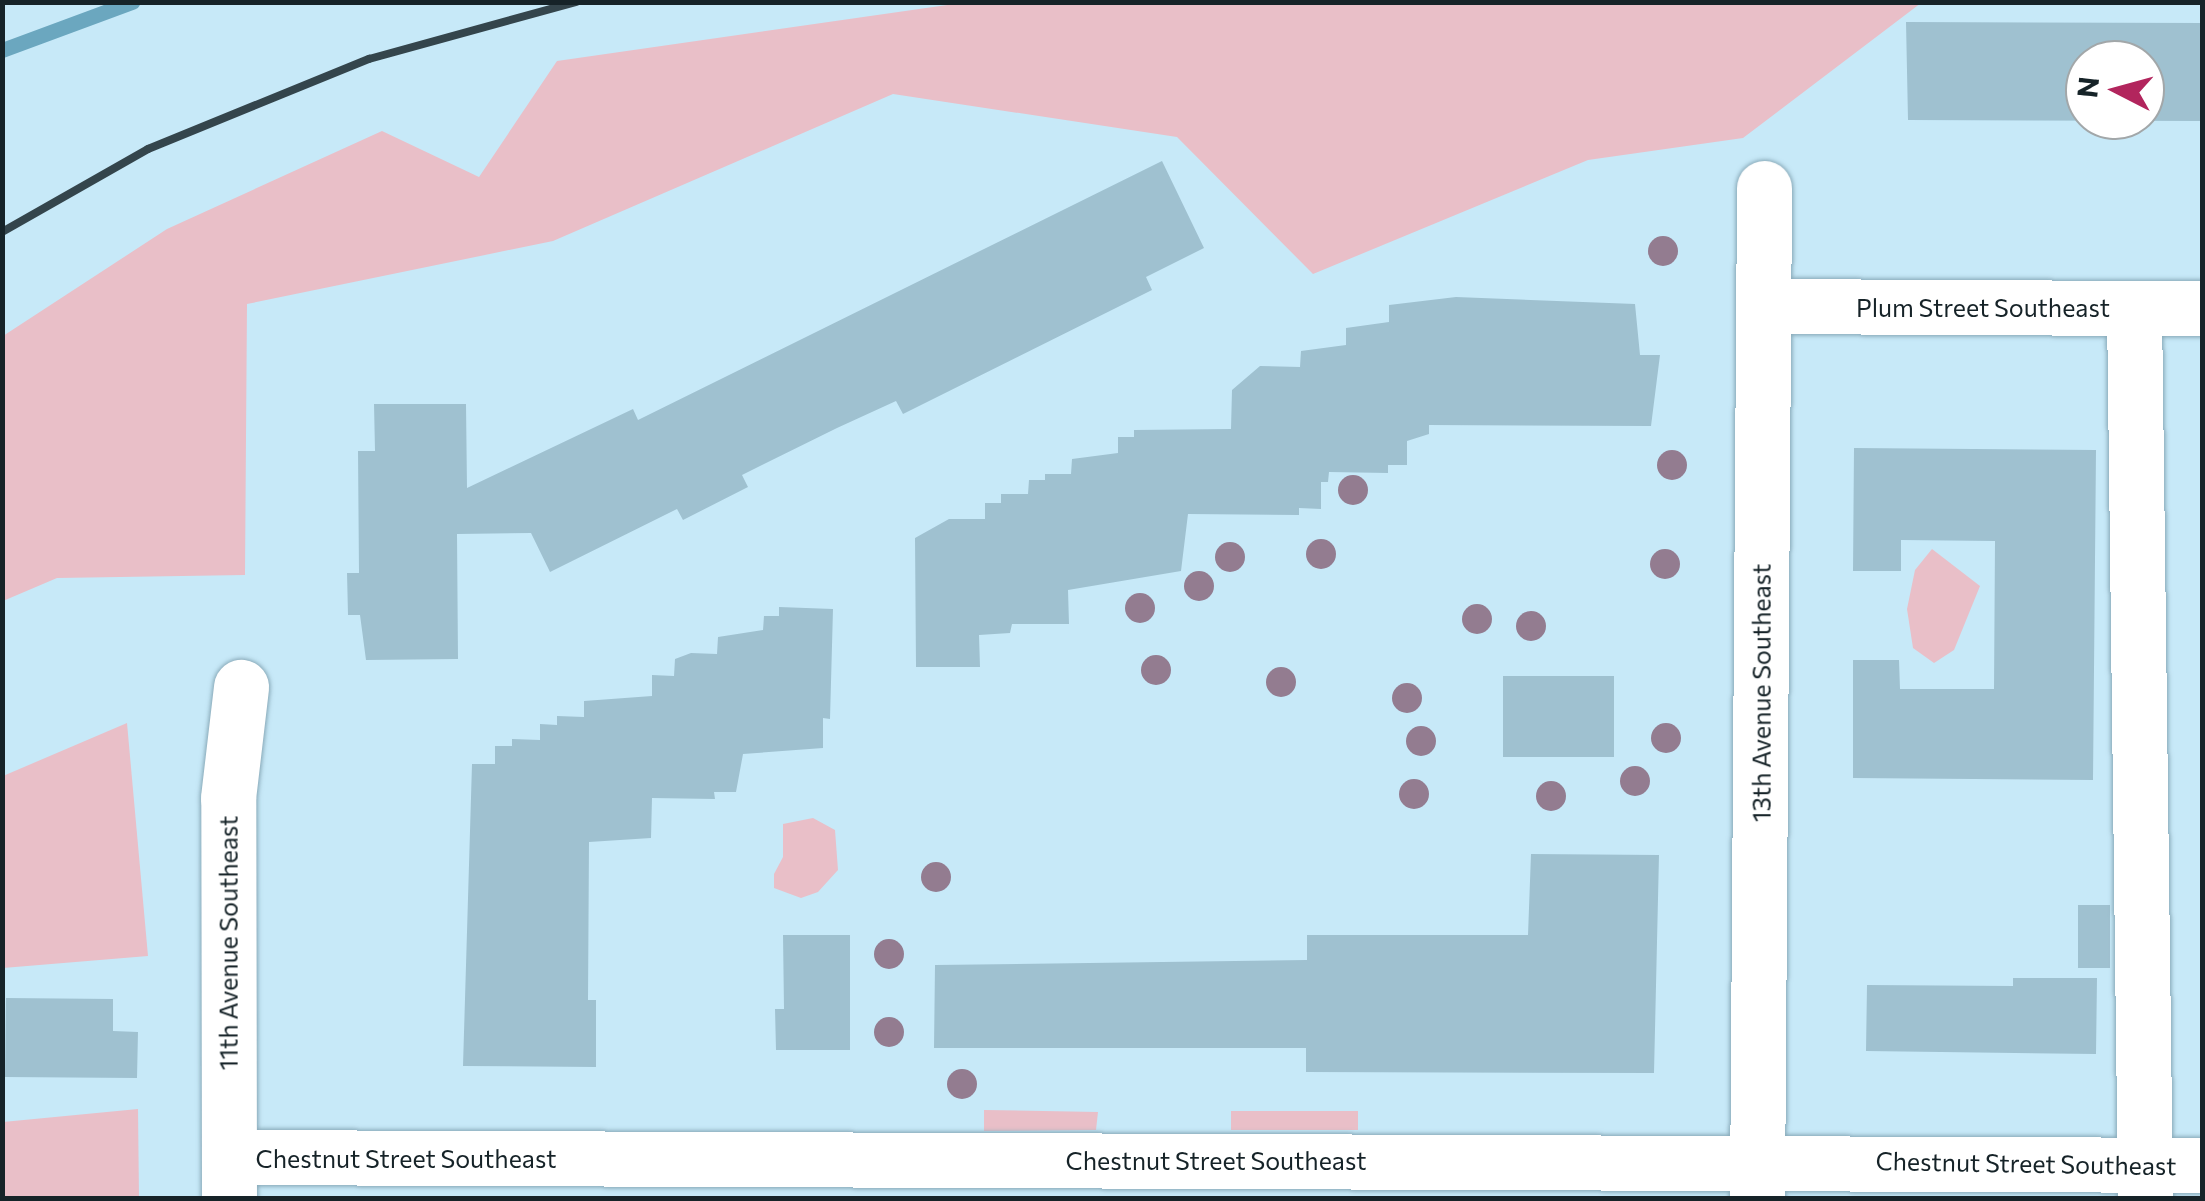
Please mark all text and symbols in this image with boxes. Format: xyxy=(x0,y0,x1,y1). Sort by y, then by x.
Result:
north arrow xyxy=(2065,40,2165,140)
text: N xyxy=(2069,75,2105,99)
street label: Plum Street Southeast xyxy=(1856,292,2110,322)
street label: 13th Avenue Southeast xyxy=(1746,564,1776,822)
street label: 11th Avenue Southeast xyxy=(213,816,243,1070)
street label: Chestnut Street Southeast xyxy=(256,1143,556,1173)
street label: Chestnut Street Southeast xyxy=(1066,1145,1366,1175)
street label: Chestnut Street Southeast xyxy=(1875,1145,2177,1181)

